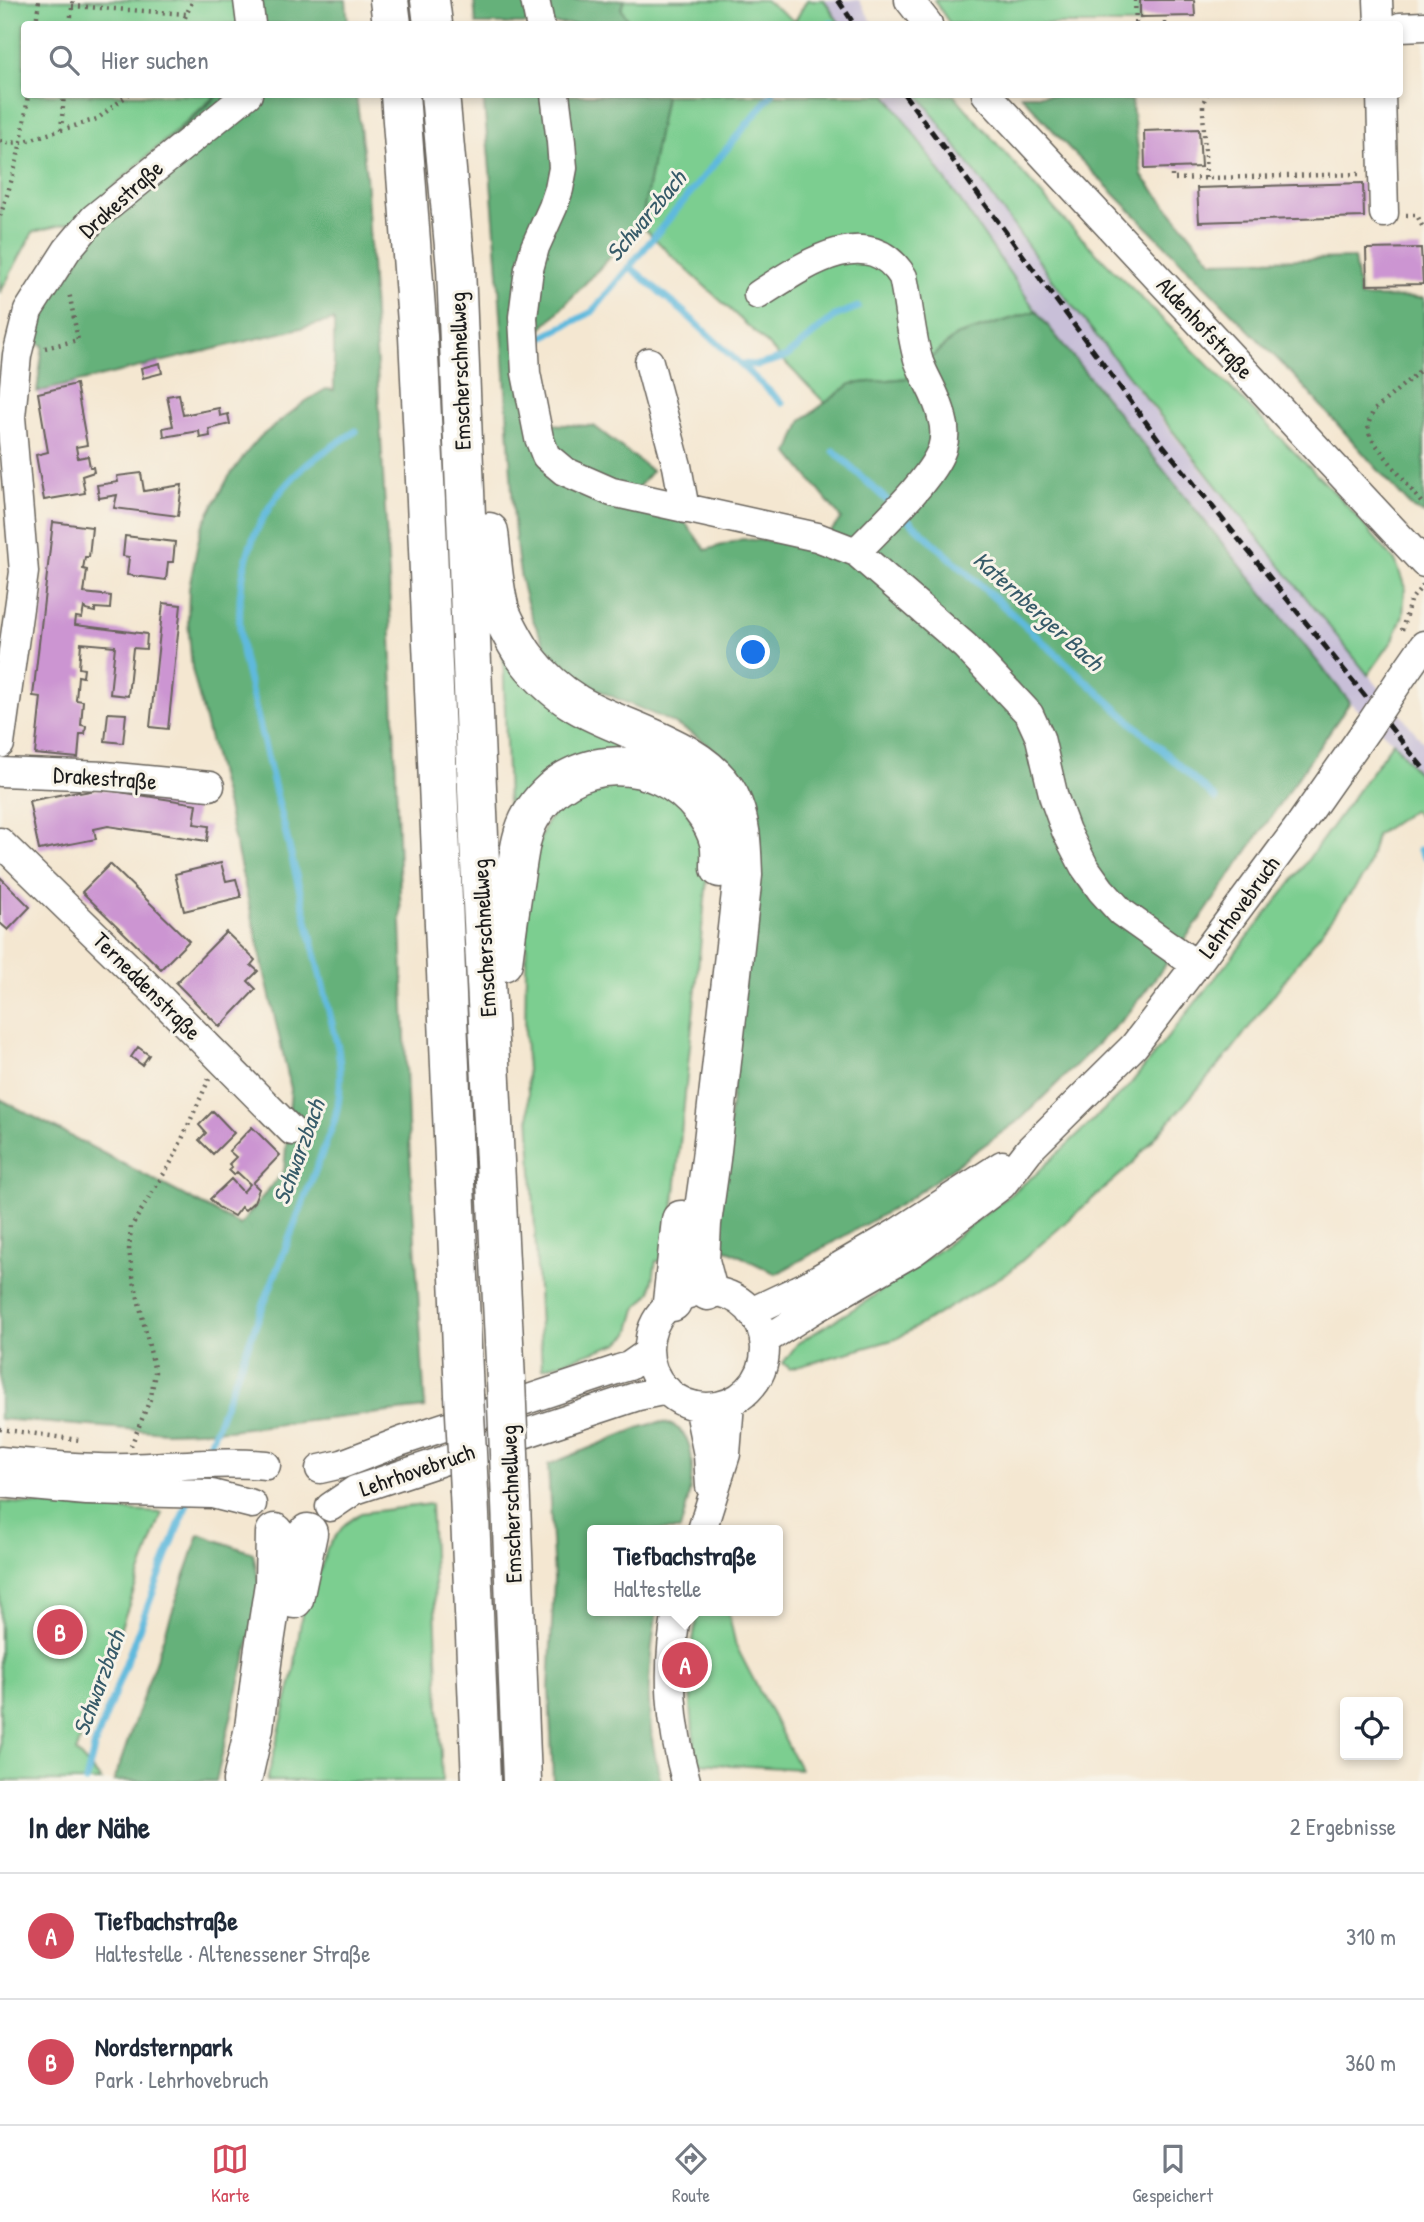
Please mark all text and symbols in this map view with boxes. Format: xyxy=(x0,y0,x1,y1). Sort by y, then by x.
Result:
search box xyxy=(21,21,1403,98)
icon: search xyxy=(45,41,83,79)
text: Hier suchen xyxy=(101,42,209,77)
street label: Drakestraße xyxy=(72,152,169,245)
water label: Schwarzbach xyxy=(598,162,694,267)
street label: Aldenhofstraße xyxy=(1150,270,1261,385)
street label: Emscherschnellweg xyxy=(441,291,478,451)
water label: Katernberger Bach xyxy=(966,543,1112,679)
your location xyxy=(736,635,770,669)
street label: Drakestraße xyxy=(52,758,158,797)
street label: Lehrhovebruch xyxy=(1191,849,1286,964)
street label: Emscherschnellweg xyxy=(464,858,503,1018)
street label: Terneddenstraße xyxy=(86,925,208,1047)
water label: Schwarzbach xyxy=(264,1093,332,1208)
street label: Emscherschnellweg xyxy=(492,1424,529,1584)
street label: Lehrhovebruch xyxy=(355,1435,479,1504)
popup xyxy=(587,1525,783,1616)
text: Tiefbachstraße xyxy=(614,1538,756,1573)
text: Haltestelle xyxy=(614,1573,702,1604)
pin: B xyxy=(37,1606,83,1658)
water label: Schwarzbach xyxy=(64,1624,132,1739)
pin: A xyxy=(662,1639,708,1691)
map controls xyxy=(1340,1697,1403,1760)
button: locate xyxy=(1340,1697,1403,1760)
text: In der Nähe xyxy=(28,1807,150,1847)
text: 2 Ergebnisse xyxy=(1290,1811,1396,1842)
text: Tiefbachstraße xyxy=(95,1903,238,1938)
text: A xyxy=(45,1921,57,1952)
text: 310 m xyxy=(1346,1921,1396,1952)
text: Haltestelle · Altenessener Straße xyxy=(95,1938,370,1969)
text: Nordsternpark xyxy=(95,2029,233,2064)
text: B xyxy=(45,2047,57,2078)
text: 360 m xyxy=(1345,2047,1396,2078)
text: Park · Lehrhovebruch xyxy=(95,2064,268,2095)
tab: Karte xyxy=(211,2140,250,2208)
tab: Route xyxy=(672,2140,710,2208)
tab: Gespeichert xyxy=(1132,2140,1213,2208)

